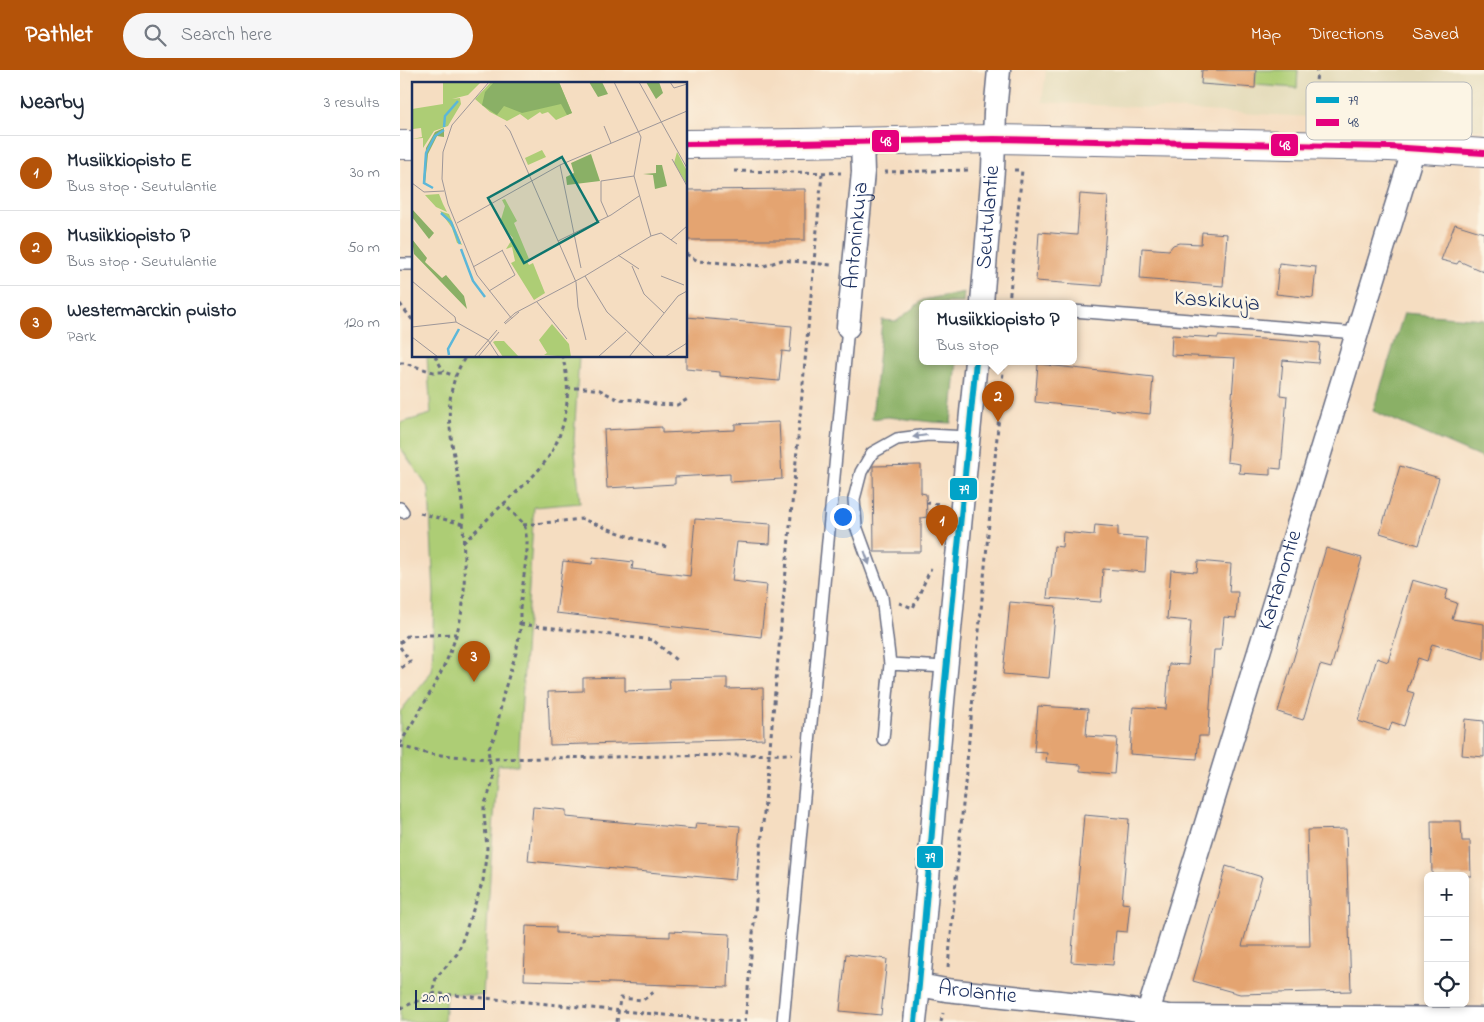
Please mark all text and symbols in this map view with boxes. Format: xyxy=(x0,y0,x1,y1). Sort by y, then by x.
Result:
search box xyxy=(123,13,473,58)
text: Pathlet xyxy=(25,18,93,53)
icon: search xyxy=(141,21,169,49)
text: Search here xyxy=(181,22,272,49)
text: Map xyxy=(1251,22,1281,48)
text: Directions xyxy=(1309,22,1384,48)
text: Saved xyxy=(1412,22,1459,48)
inset map xyxy=(412,82,688,358)
legend xyxy=(1306,82,1472,140)
text: Nearby xyxy=(20,88,84,118)
text: 3 results xyxy=(324,91,380,115)
text: 79 xyxy=(1348,91,1359,112)
text: 48 xyxy=(1348,113,1359,134)
line badge: 48 xyxy=(871,129,900,153)
text: 48 xyxy=(879,132,892,153)
line badge: 48 xyxy=(1270,133,1299,157)
text: 48 xyxy=(1278,136,1291,157)
text: Musiikkiopisto E xyxy=(67,148,192,175)
text: 1 xyxy=(33,161,39,185)
text: 30 m xyxy=(350,161,380,185)
street label: Seutulantie xyxy=(969,164,1009,270)
text: Bus stop · Seutulantie xyxy=(67,175,217,199)
street label: Antoninkuja xyxy=(836,180,878,290)
text: Musiikkiopisto P xyxy=(67,223,190,250)
text: 2 xyxy=(32,236,40,260)
text: 50 m xyxy=(348,236,380,260)
text: Bus stop · Seutulantie xyxy=(67,250,217,274)
street label: Kaskikuja xyxy=(1173,283,1261,321)
text: Westermarckin puisto xyxy=(67,298,236,325)
popup xyxy=(919,300,1077,365)
text: Musiikkiopisto P xyxy=(936,307,1060,334)
text: 3 xyxy=(33,311,39,335)
text: 120 m xyxy=(344,311,380,335)
text: Park xyxy=(67,325,96,349)
text: Bus stop xyxy=(936,334,999,358)
pin: 2 xyxy=(982,381,1014,422)
one-way arrow xyxy=(912,432,928,440)
line badge: 79 xyxy=(949,477,978,501)
text: 79 xyxy=(959,480,970,501)
your location xyxy=(830,504,856,530)
pin: 1 xyxy=(926,505,958,546)
street label: Kartanontie xyxy=(1250,526,1311,634)
one-way arrow xyxy=(863,551,871,566)
pin: 3 xyxy=(458,641,490,682)
line badge: 79 xyxy=(916,845,944,869)
text: 79 xyxy=(925,848,936,869)
map controls xyxy=(1424,872,1469,1007)
button: + xyxy=(1424,872,1469,917)
button: − xyxy=(1424,917,1469,962)
button: locate xyxy=(1424,962,1469,1007)
street label: Arolantie xyxy=(935,973,1018,1013)
scale bar xyxy=(415,987,485,1010)
text: 20 m xyxy=(422,988,449,1009)

